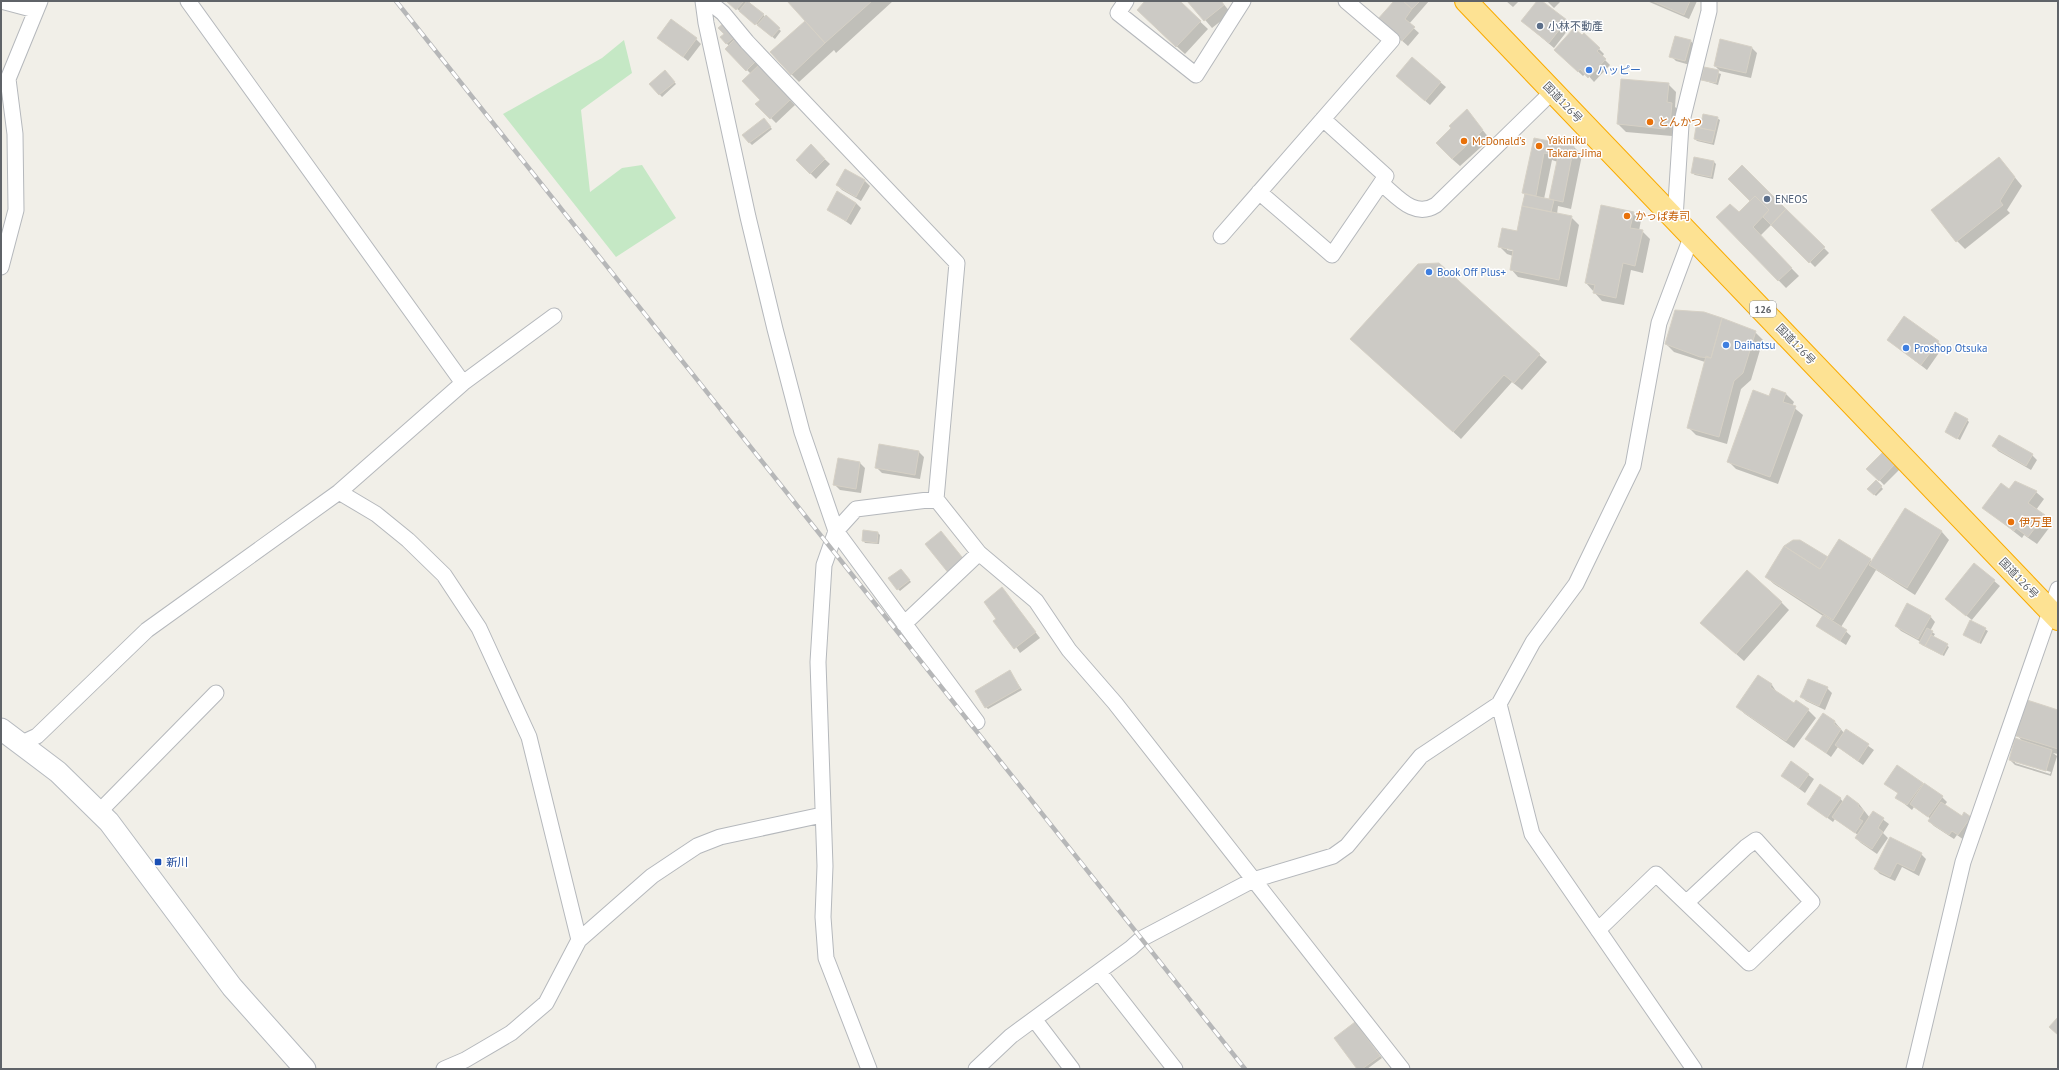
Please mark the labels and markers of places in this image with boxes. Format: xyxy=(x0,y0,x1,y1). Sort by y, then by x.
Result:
place label: 小林不動產 xyxy=(1548,19,1603,33)
marker: 小林不動產 xyxy=(1535,21,1545,31)
place label: ハッピー xyxy=(1597,63,1641,77)
marker: ハッピー xyxy=(1584,65,1594,75)
place label: とんかつ xyxy=(1658,115,1702,129)
marker: とんかつ xyxy=(1645,117,1655,127)
place label: Yakiniku Takara-Jima xyxy=(1547,133,1602,160)
place label: McDonald's xyxy=(1472,134,1526,148)
marker: McDonald's xyxy=(1459,136,1469,146)
marker: Yakiniku Takara-Jima xyxy=(1534,141,1544,151)
place label: ENEOS xyxy=(1775,192,1808,206)
marker: ENEOS xyxy=(1762,194,1772,204)
place label: かっぱ寿司 xyxy=(1635,209,1690,223)
marker: かっぱ寿司 xyxy=(1622,211,1632,221)
place label: Book Off Plus+ xyxy=(1437,265,1506,279)
marker: Book Off Plus+ xyxy=(1424,267,1434,277)
place label: Daihatsu xyxy=(1734,338,1775,352)
marker: Daihatsu xyxy=(1721,340,1731,350)
place label: Proshop Otsuka xyxy=(1914,341,1987,355)
marker: Proshop Otsuka xyxy=(1901,343,1911,353)
place label: 伊万里 xyxy=(2019,515,2052,529)
marker: 伊万里 xyxy=(2006,517,2016,527)
place label: 新川 xyxy=(166,855,188,869)
marker: 新川 xyxy=(153,857,163,867)

